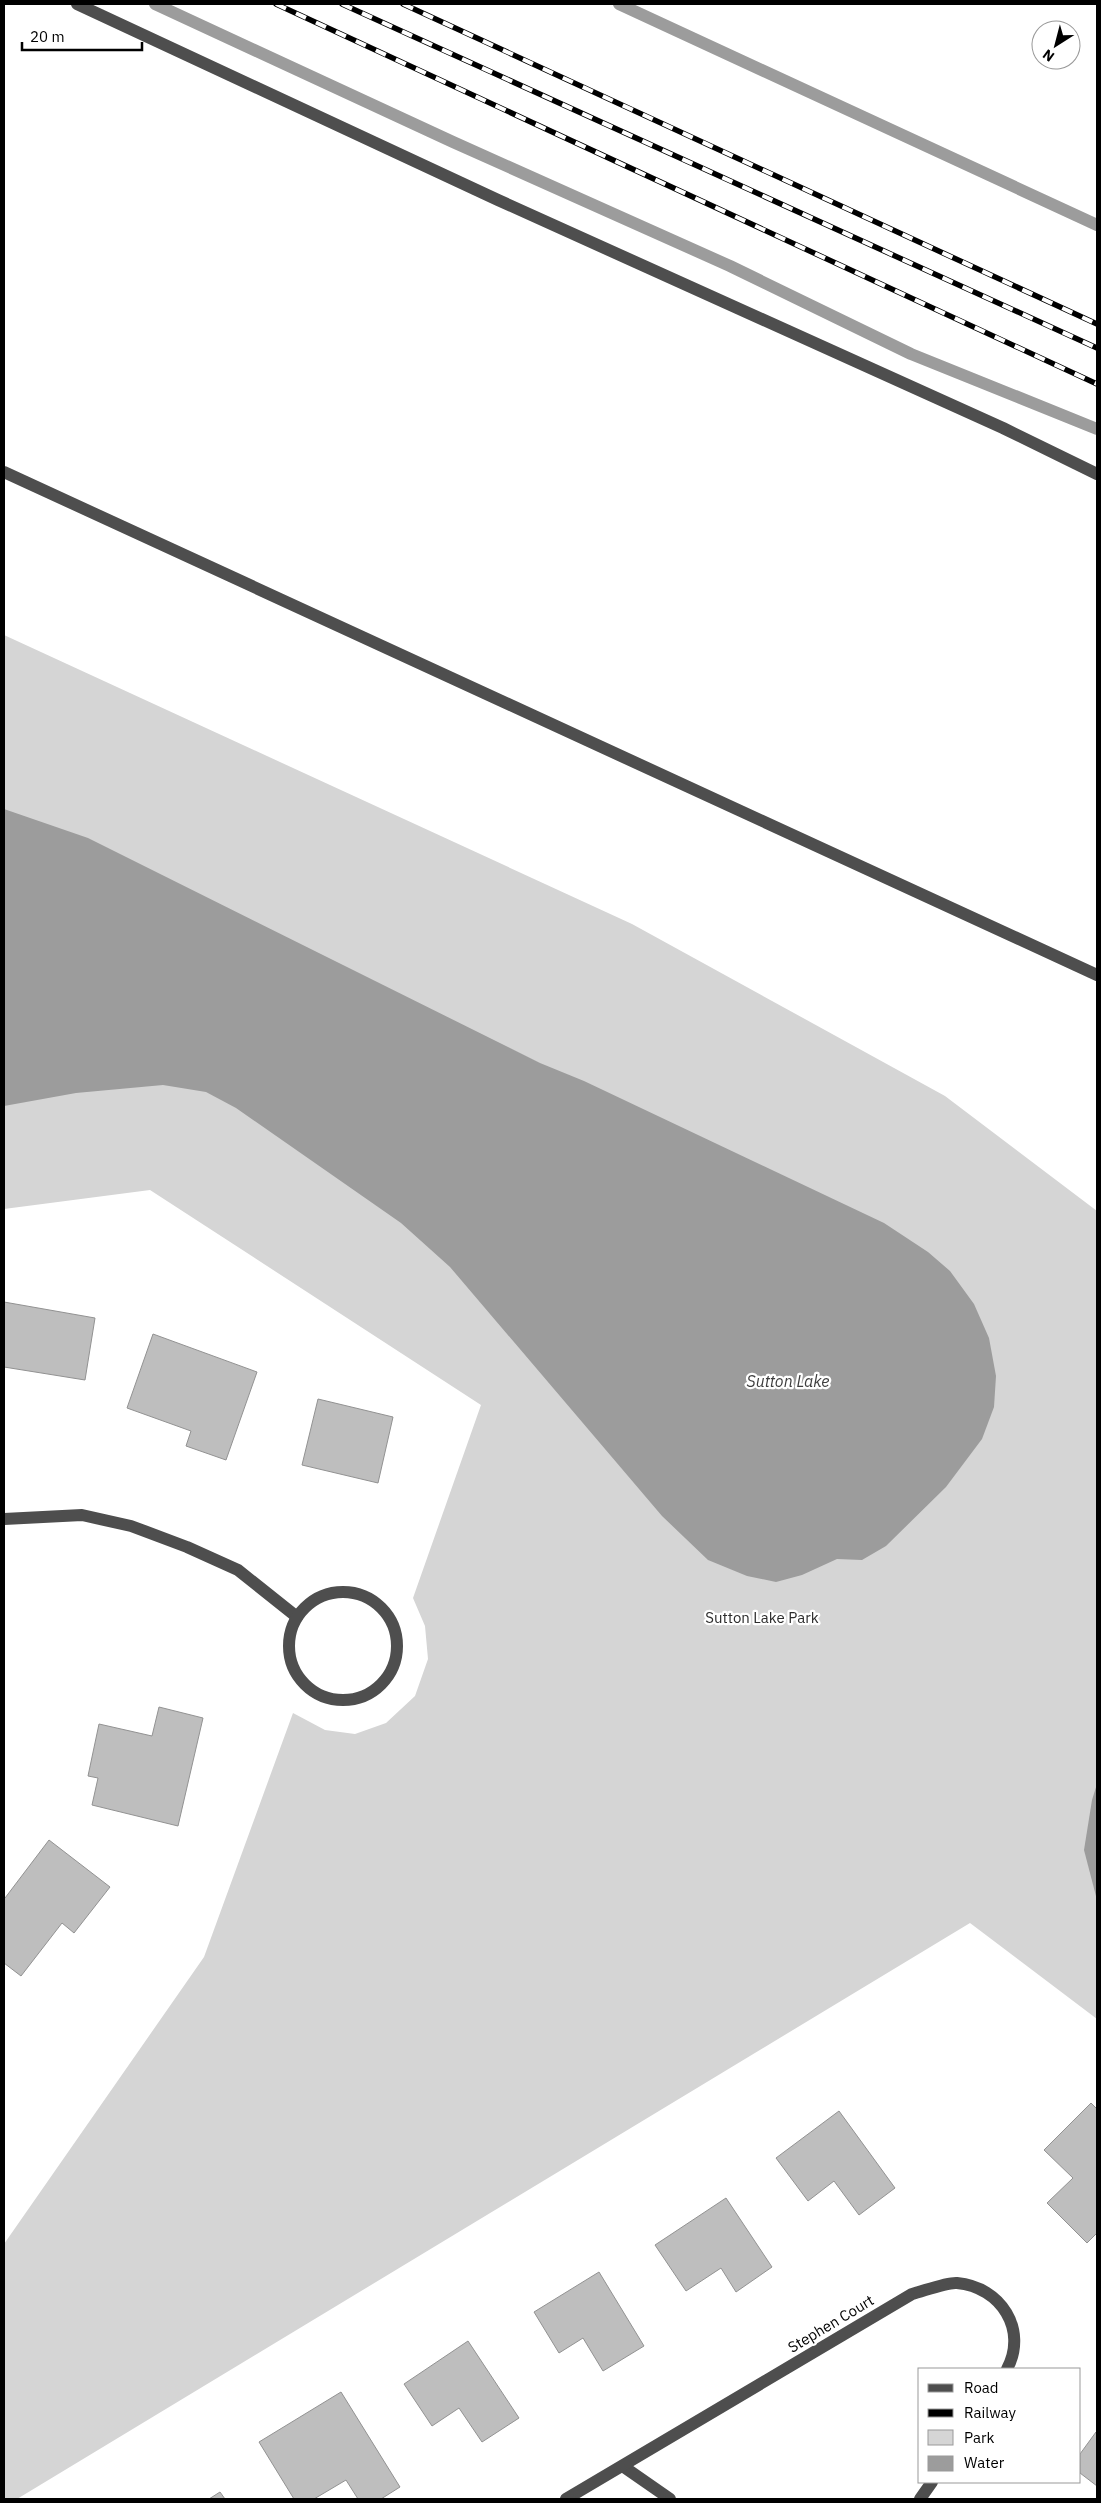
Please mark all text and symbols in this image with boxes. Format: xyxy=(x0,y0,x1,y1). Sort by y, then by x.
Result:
scale bar xyxy=(22,20,142,52)
north arrow xyxy=(1031,20,1081,70)
text: 20 m xyxy=(30,27,65,46)
text: N xyxy=(1039,45,1058,66)
water label: Sutton Lake xyxy=(747,1371,829,1391)
park label: Sutton Lake Park xyxy=(705,1608,819,1627)
street label: Stephen Court xyxy=(784,2291,877,2357)
legend xyxy=(918,2368,1081,2483)
text: Road xyxy=(964,2378,999,2397)
text: Railway xyxy=(964,2403,1017,2422)
text: Park xyxy=(964,2428,994,2447)
text: Water xyxy=(964,2453,1005,2472)

